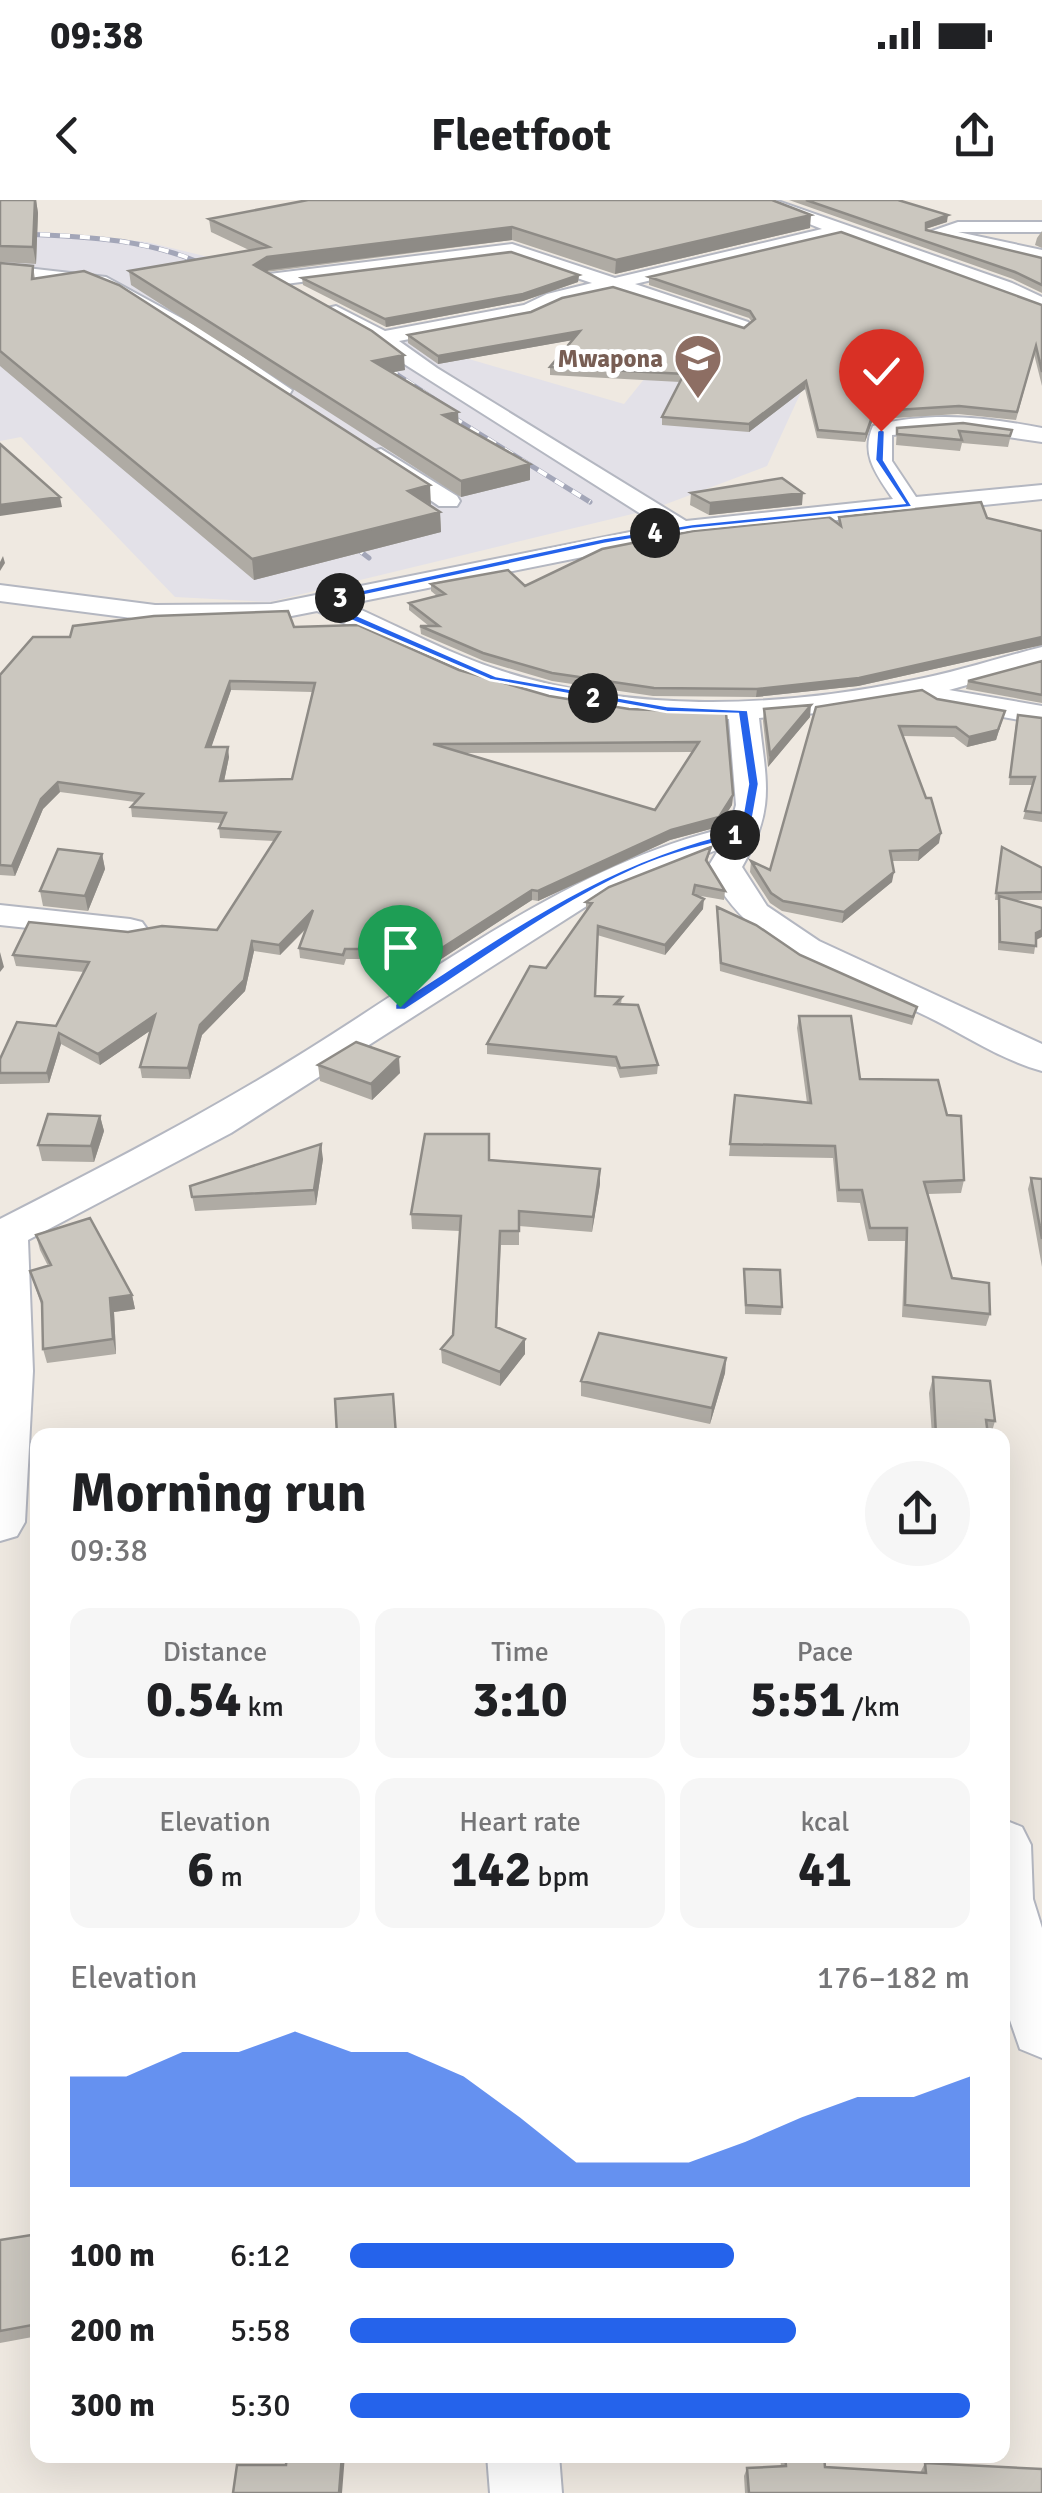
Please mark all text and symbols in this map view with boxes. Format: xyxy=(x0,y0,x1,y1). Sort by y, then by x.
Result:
text: 09:38 xyxy=(50,12,143,59)
icon: back xyxy=(40,108,95,163)
text: Fleetfoot xyxy=(431,108,611,163)
icon: share xyxy=(947,108,1002,163)
pin xyxy=(839,329,924,432)
school or university icon: Mwapona xyxy=(672,332,724,400)
place label: Mwapona xyxy=(558,343,663,374)
icon: check xyxy=(854,344,909,399)
pin: 4 xyxy=(630,508,680,558)
text: 4 xyxy=(647,516,663,550)
pin: 3 xyxy=(315,573,365,623)
text: 3 xyxy=(332,581,348,615)
pin: 2 xyxy=(568,673,618,723)
text: 2 xyxy=(585,681,601,715)
pin: 1 xyxy=(710,810,760,860)
text: 1 xyxy=(727,818,743,852)
pin xyxy=(358,905,443,1008)
icon: arrive xyxy=(373,920,428,975)
text: Morning run xyxy=(70,1459,367,1527)
button: share xyxy=(865,1461,970,1566)
text: 09:38 xyxy=(70,1531,148,1570)
text: Distance xyxy=(163,1635,267,1669)
text: Time xyxy=(491,1635,549,1669)
text: Pace xyxy=(797,1635,853,1669)
text: 0.54 xyxy=(146,1669,241,1731)
text: 3:10 xyxy=(472,1669,568,1731)
text: 5:51 xyxy=(750,1669,846,1731)
text: km xyxy=(241,1690,284,1724)
text: /km xyxy=(846,1690,900,1724)
text: Elevation xyxy=(159,1805,271,1839)
text: Heart rate xyxy=(459,1805,581,1839)
text: kcal xyxy=(800,1805,850,1839)
text: 6 xyxy=(187,1839,214,1901)
text: 142 xyxy=(450,1839,531,1901)
text: 41 xyxy=(798,1839,852,1901)
text: m xyxy=(214,1860,243,1894)
text: bpm xyxy=(531,1860,590,1894)
text: Elevation xyxy=(70,1958,197,1997)
text: 176–182 m xyxy=(817,1958,970,1997)
text: 100 m xyxy=(70,2236,155,2275)
text: 6:12 xyxy=(230,2236,290,2275)
text: 200 m xyxy=(70,2311,155,2350)
text: 5:58 xyxy=(230,2311,290,2350)
text: 300 m xyxy=(70,2386,155,2425)
text: 5:30 xyxy=(230,2386,290,2425)

